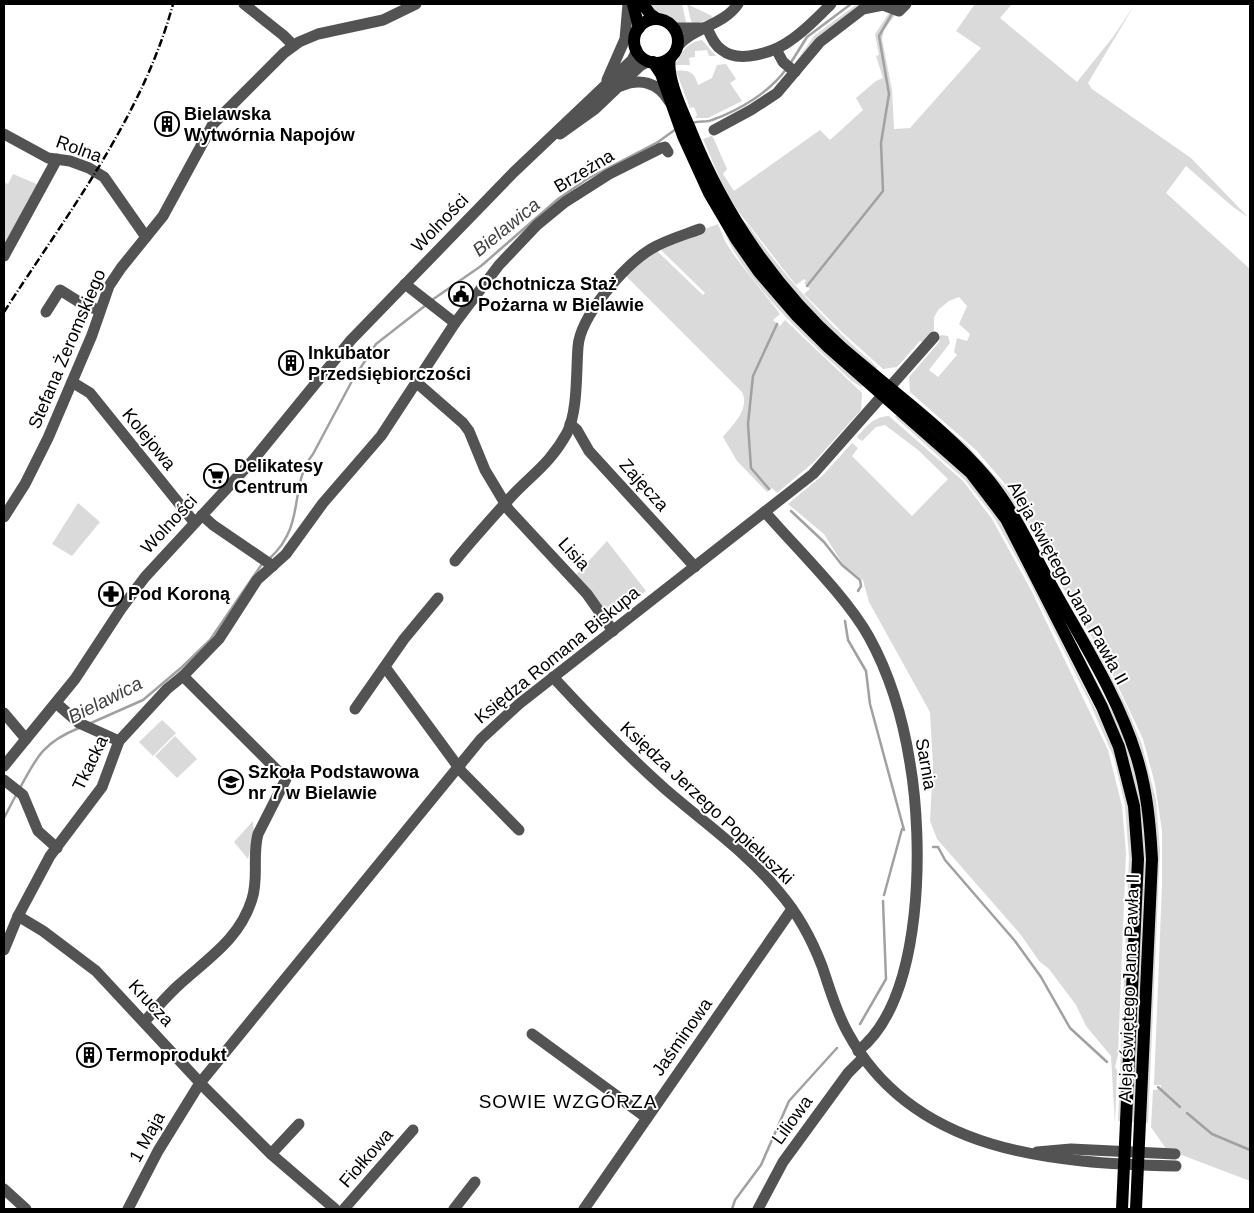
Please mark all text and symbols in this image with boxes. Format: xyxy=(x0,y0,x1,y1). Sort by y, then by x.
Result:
place label: Bielawska Wytwórnia Napojów xyxy=(184,104,356,145)
building icon: Bielawska Wytwórnia Napojów xyxy=(154,111,180,137)
street label: Rolna xyxy=(53,132,105,167)
street label: Brzeżna xyxy=(551,145,618,197)
street label: Wolności xyxy=(408,190,472,256)
water label: Bielawica xyxy=(468,194,544,260)
street label: Stefana Żeromskiego xyxy=(24,266,110,432)
place label: Ochotnicza Staż Pożarna w Bielawie xyxy=(478,274,644,315)
public building icon: Ochotnicza Staż Pożarna w Bielawie xyxy=(448,281,474,307)
place label: Inkubator Przedsiębiorczości xyxy=(308,343,471,384)
building icon: Inkubator Przedsiębiorczości xyxy=(278,350,304,376)
street label: Kolejowa xyxy=(118,404,180,474)
street label: Zajęcza xyxy=(615,455,673,516)
place label: Delikatesy Centrum xyxy=(234,456,323,497)
supermarket icon: Delikatesy Centrum xyxy=(203,463,229,489)
street label: Aleja świętego Jana Pawła II xyxy=(1004,478,1132,688)
street label: Wolności xyxy=(137,491,201,557)
street label: Lisia xyxy=(554,534,594,575)
pharmacy icon: Pod Koroną xyxy=(98,581,124,607)
street label: Księdza Romana Biskupa xyxy=(471,582,644,728)
place label: Pod Koroną xyxy=(128,584,231,604)
water label: Bielawica xyxy=(64,672,146,728)
street label: Księdza Jerzego Popiełuszki xyxy=(616,718,798,888)
street label: Tkacka xyxy=(68,732,112,793)
street label: Sarnia xyxy=(912,737,941,792)
place label: Szkoła Podstawowa nr 7 w Bielawie xyxy=(248,762,420,803)
school or university icon: Szkoła Podstawowa nr 7 w Bielawie xyxy=(218,769,244,795)
street label: Aleja świętego Jana Pawła II xyxy=(1115,873,1143,1103)
street label: Krucza xyxy=(125,976,178,1031)
street label: Jaśminowa xyxy=(648,994,717,1080)
building icon: Termoprodukt xyxy=(76,1042,102,1068)
place label: Termoprodukt xyxy=(106,1045,227,1065)
district label: SOWIE WZGÓRZA xyxy=(479,1091,657,1112)
street label: Liliowa xyxy=(768,1091,817,1148)
street label: 1 Maja xyxy=(125,1108,169,1165)
street label: Fiołkowa xyxy=(335,1124,397,1191)

